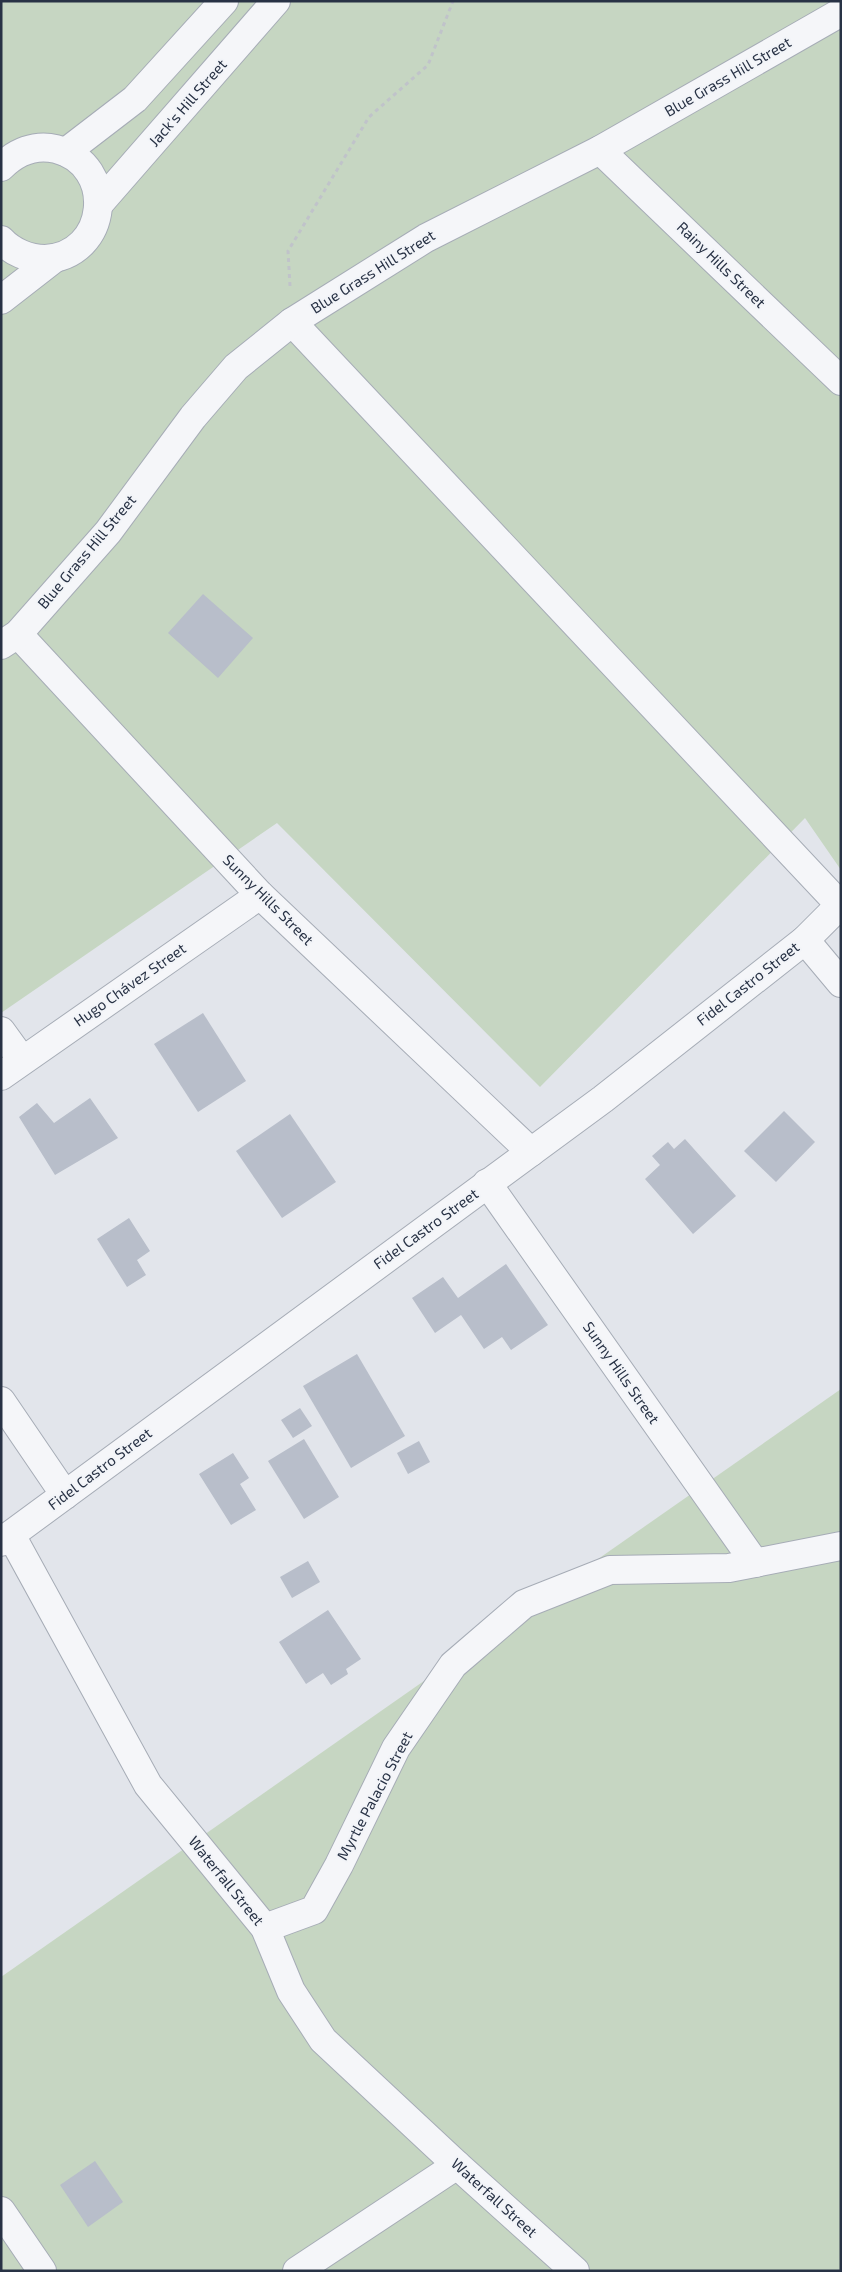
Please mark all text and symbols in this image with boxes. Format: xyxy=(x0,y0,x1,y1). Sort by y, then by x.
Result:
street label: Blue Grass Hill Street xyxy=(661,32,794,120)
street label: Jack's Hill Street xyxy=(144,55,230,150)
street label: Rainy Hills Street xyxy=(674,217,770,311)
street label: Blue Grass Hill Street xyxy=(307,225,438,317)
street label: Blue Grass Hill Street xyxy=(33,490,139,612)
street label: Sunny Hills Street xyxy=(220,850,318,949)
street label: Fidel Castro Street xyxy=(692,937,803,1029)
street label: Hugo Chávez Street xyxy=(70,939,189,1030)
street label: Fidel Castro Street xyxy=(369,1184,482,1272)
street label: Sunny Hills Street xyxy=(580,1318,664,1427)
street label: Fidel Castro Street xyxy=(44,1423,155,1513)
street label: Myrtle Palacio Street xyxy=(333,1728,416,1863)
street label: Waterfall Street xyxy=(185,1832,268,1929)
street label: Waterfall Street xyxy=(448,2154,542,2241)

